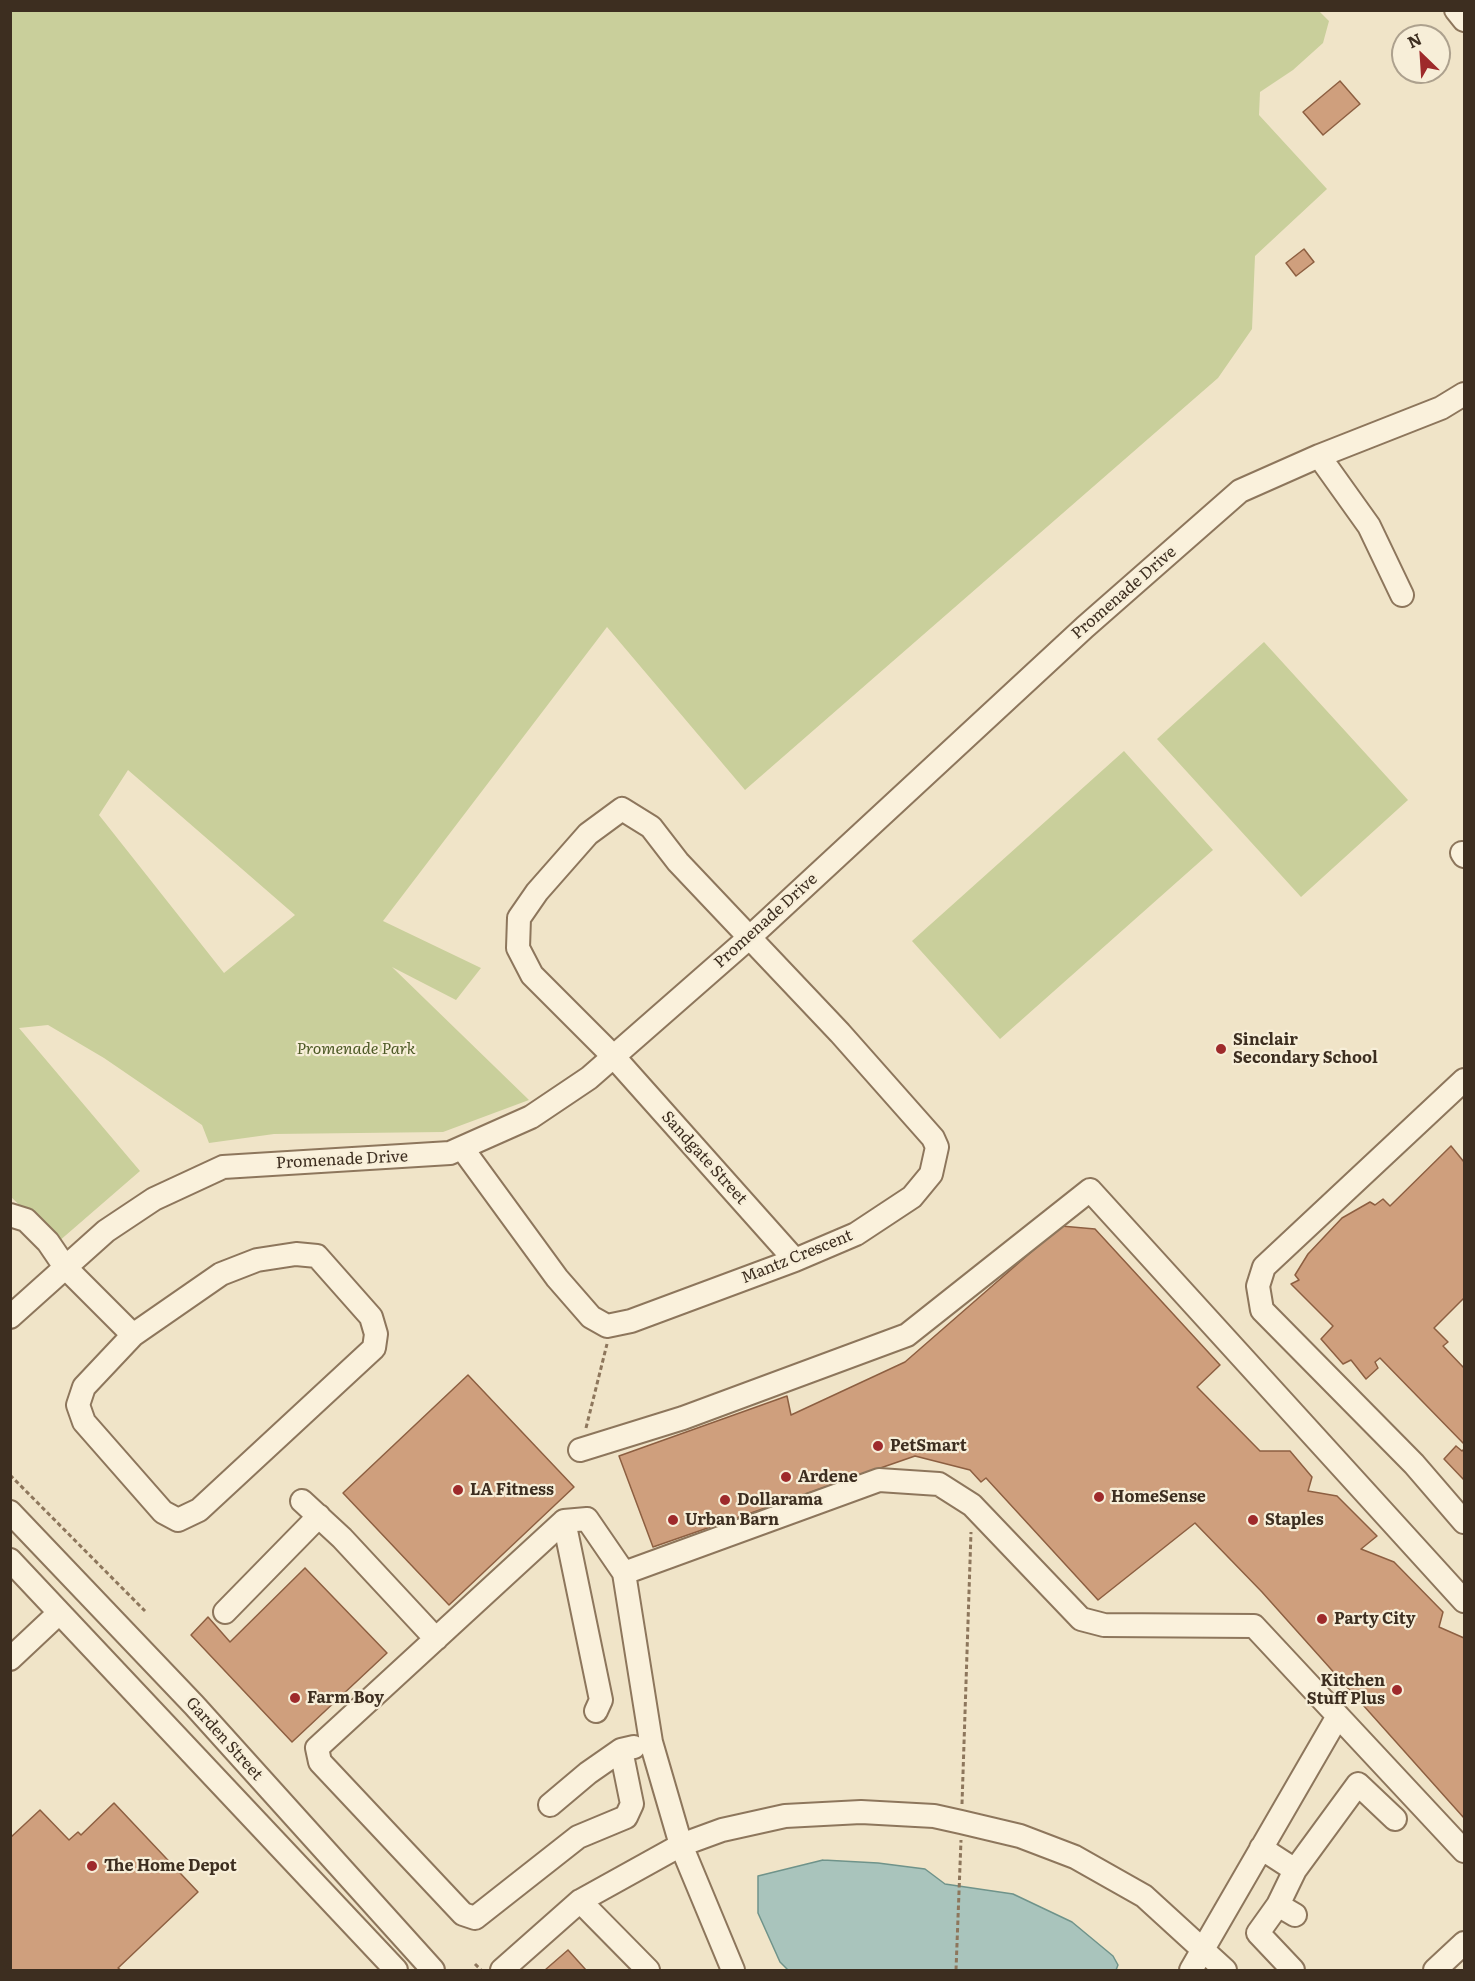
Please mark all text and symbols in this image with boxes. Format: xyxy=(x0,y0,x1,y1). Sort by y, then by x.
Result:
north arrow xyxy=(1391,24,1451,84)
text: N xyxy=(1403,26,1425,53)
street label: Promenade Drive xyxy=(1068,542,1180,644)
street label: Promenade Drive xyxy=(710,870,822,972)
place label: Sinclair Secondary School xyxy=(1233,1030,1378,1068)
park label: Promenade Park xyxy=(297,1039,415,1059)
marker: Sinclair Secondary School xyxy=(1214,1042,1228,1056)
street label: Sandgate Street xyxy=(657,1107,751,1209)
street label: Promenade Drive xyxy=(276,1147,408,1173)
street label: Mantz Crescent xyxy=(739,1226,855,1288)
place label: PetSmart xyxy=(890,1436,967,1456)
marker: PetSmart xyxy=(871,1439,885,1453)
place label: Ardene xyxy=(798,1467,858,1487)
marker: Ardene xyxy=(779,1470,793,1484)
place label: LA Fitness xyxy=(470,1480,554,1500)
marker: LA Fitness xyxy=(451,1483,465,1497)
place label: HomeSense xyxy=(1111,1487,1206,1507)
place label: Dollarama xyxy=(737,1490,823,1510)
marker: HomeSense xyxy=(1092,1490,1106,1504)
marker: Dollarama xyxy=(718,1493,732,1507)
place label: Urban Barn xyxy=(685,1510,779,1530)
place label: Staples xyxy=(1265,1510,1324,1530)
marker: Urban Barn xyxy=(666,1513,680,1527)
marker: Staples xyxy=(1246,1513,1260,1527)
place label: Party City xyxy=(1334,1609,1415,1629)
marker: Party City xyxy=(1315,1612,1329,1626)
place label: Kitchen Stuff Plus xyxy=(1307,1671,1385,1709)
marker: Kitchen Stuff Plus xyxy=(1390,1683,1404,1697)
place label: Farm Boy xyxy=(307,1688,384,1708)
marker: Farm Boy xyxy=(288,1691,302,1705)
street label: Garden Street xyxy=(182,1693,266,1785)
place label: The Home Depot xyxy=(104,1856,237,1876)
marker: The Home Depot xyxy=(85,1859,99,1873)

